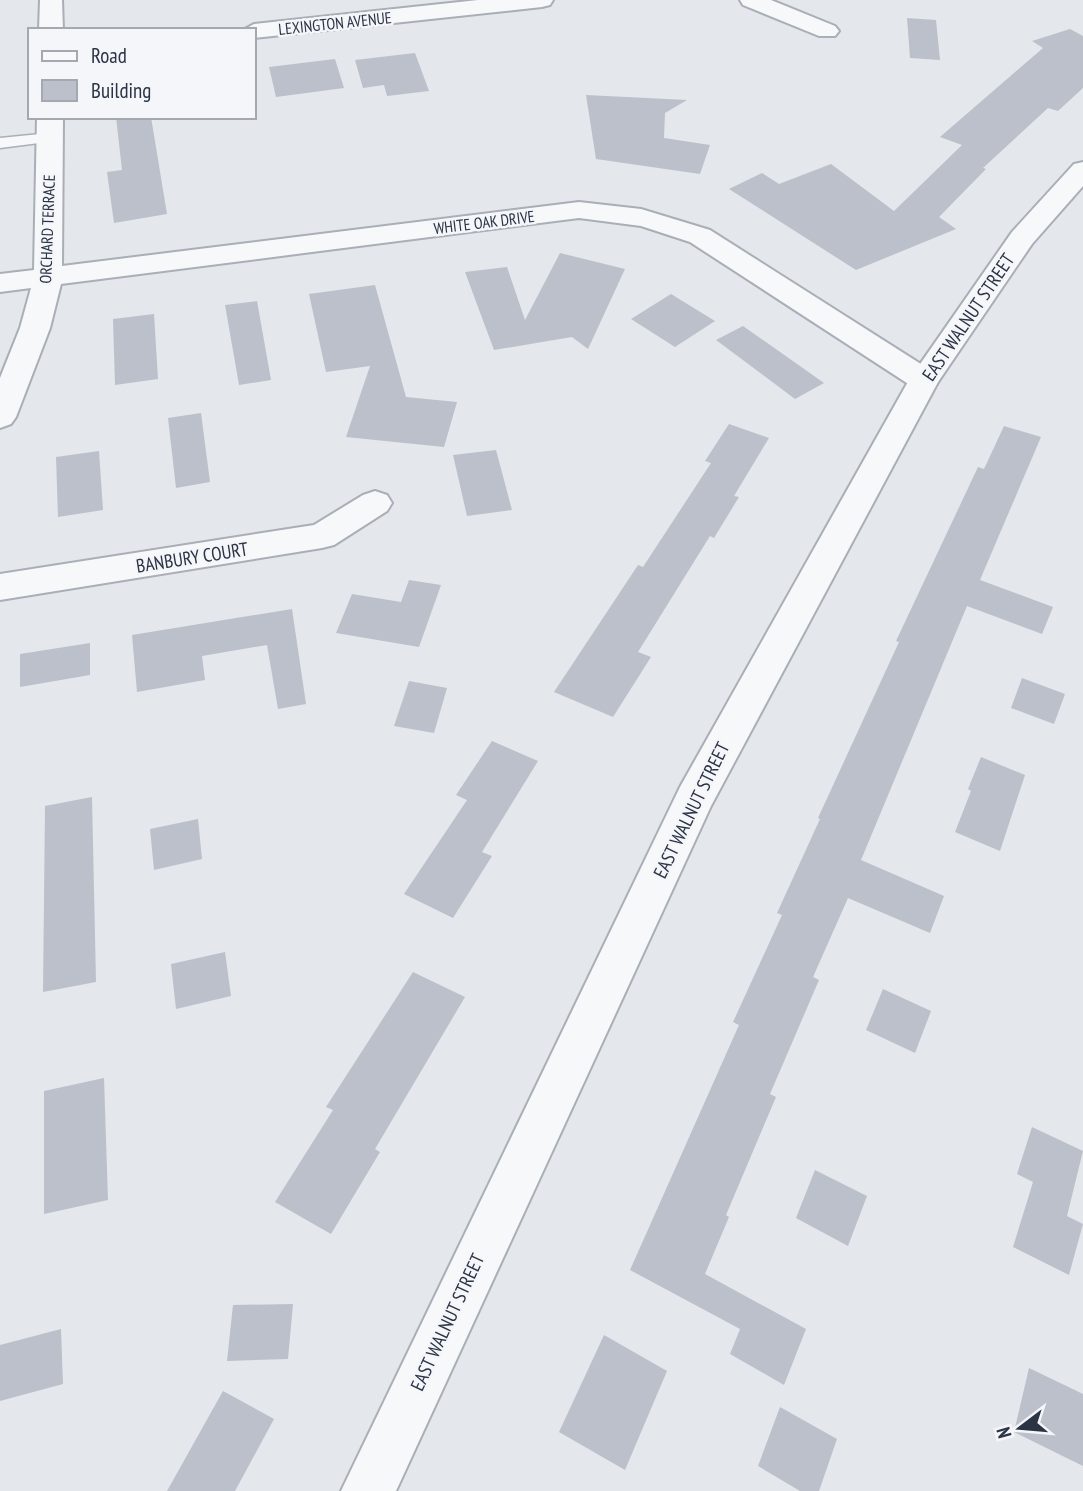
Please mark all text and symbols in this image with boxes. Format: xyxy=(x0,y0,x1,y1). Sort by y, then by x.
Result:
street label: LEXINGTON AVENUE xyxy=(277,7,393,39)
legend xyxy=(28,28,256,119)
text: Road xyxy=(91,42,127,69)
text: Building xyxy=(91,77,151,104)
street label: ORCHARD TERRACE xyxy=(35,174,59,284)
street label: WHITE OAK DRIVE xyxy=(432,206,536,238)
street label: EAST WALNUT STREET xyxy=(916,248,1020,385)
street label: BANBURY COURT xyxy=(134,536,250,578)
street label: EAST WALNUT STREET xyxy=(648,737,735,882)
street label: EAST WALNUT STREET xyxy=(405,1249,489,1394)
north arrow xyxy=(985,1393,1055,1463)
text: N xyxy=(991,1424,1017,1441)

